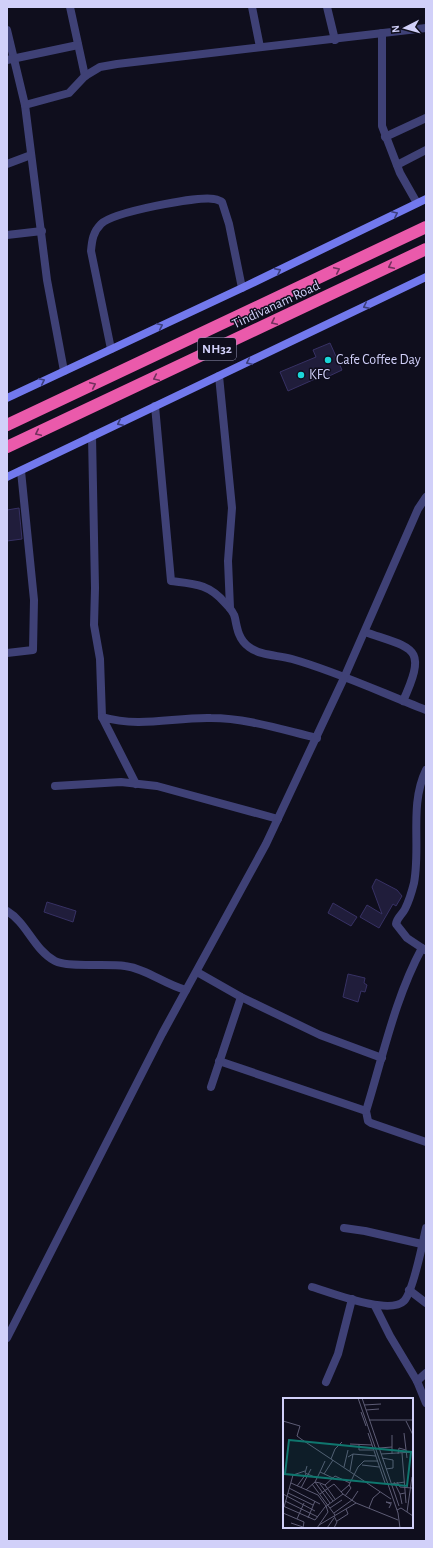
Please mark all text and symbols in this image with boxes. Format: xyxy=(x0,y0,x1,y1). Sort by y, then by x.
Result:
north arrow xyxy=(385,8,425,48)
text: N xyxy=(390,25,401,33)
one-way arrow xyxy=(390,211,398,219)
one-way arrow xyxy=(388,261,395,269)
one-way arrow xyxy=(333,267,341,275)
one-way arrow xyxy=(273,268,281,276)
street label: Tindivanam Road xyxy=(230,279,322,331)
one-way arrow xyxy=(363,301,370,309)
one-way arrow xyxy=(270,317,278,325)
one-way arrow xyxy=(156,323,163,331)
road number: NH32 xyxy=(198,338,236,360)
place label: Cafe Coffee Day xyxy=(336,353,421,367)
marker: Cafe Coffee Day xyxy=(323,355,333,365)
one-way arrow xyxy=(245,357,253,365)
place label: KFC xyxy=(309,368,330,382)
marker: KFC xyxy=(296,370,306,380)
one-way arrow xyxy=(153,373,160,381)
one-way arrow xyxy=(38,378,46,386)
one-way arrow xyxy=(89,382,96,390)
one-way arrow xyxy=(117,418,124,426)
one-way arrow xyxy=(35,428,43,436)
inset map xyxy=(283,1398,413,1528)

